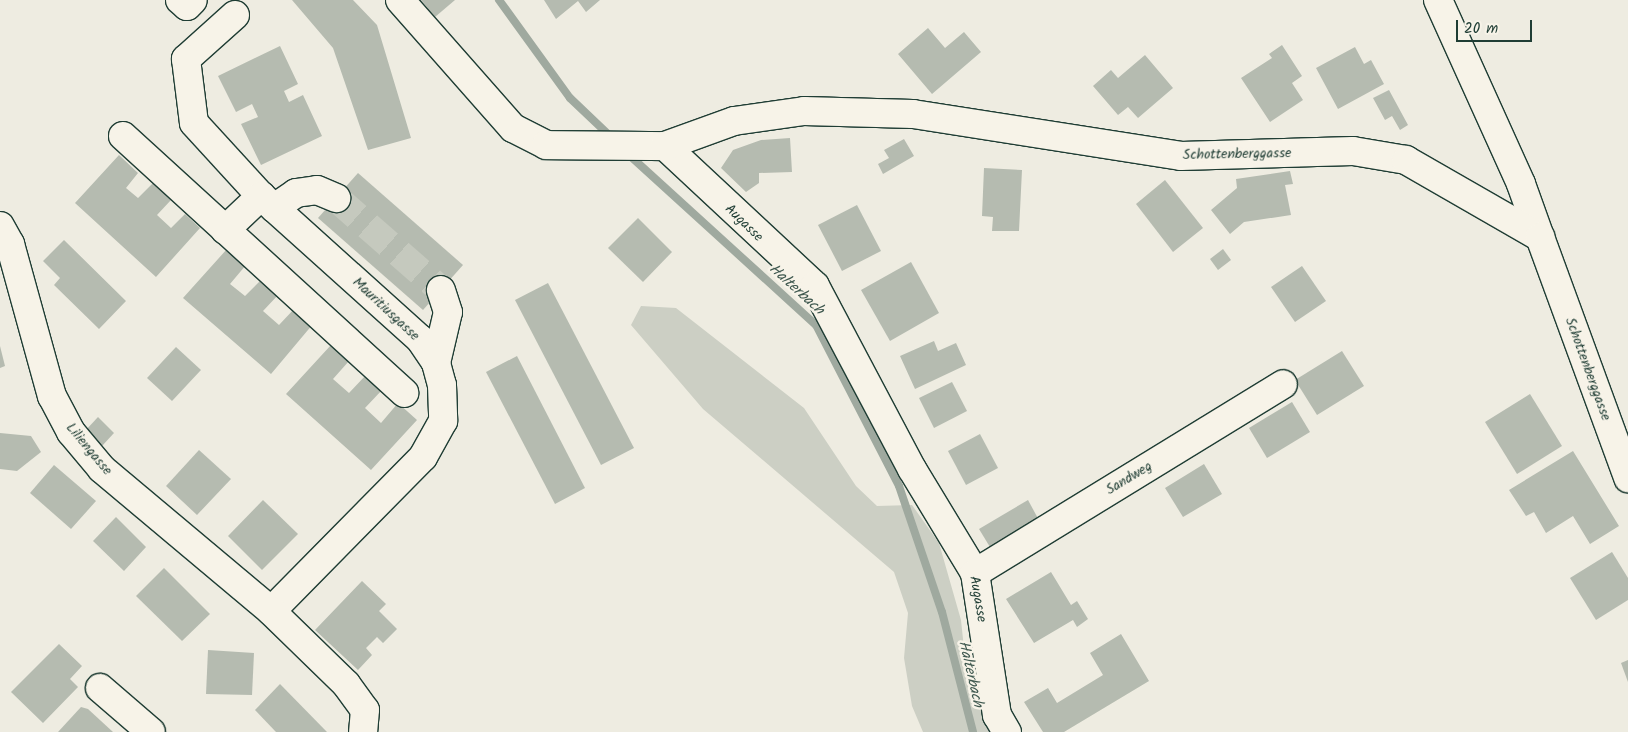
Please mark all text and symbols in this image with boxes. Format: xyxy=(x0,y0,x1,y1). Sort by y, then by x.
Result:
scale bar xyxy=(1458,10,1534,42)
text: 20 m xyxy=(1464,17,1498,41)
street label: Schottenberggasse xyxy=(1183,145,1291,163)
street label: Augasse xyxy=(721,201,767,245)
water label: Halterbach xyxy=(765,261,827,319)
street label: Mauritiusgasse xyxy=(349,274,423,344)
street label: Schottenberggasse xyxy=(1562,315,1614,423)
street label: Liliengasse xyxy=(62,419,116,479)
street label: Sandweg xyxy=(1103,458,1155,498)
street label: Augasse xyxy=(966,575,990,623)
water label: Halterbach xyxy=(954,639,986,709)

